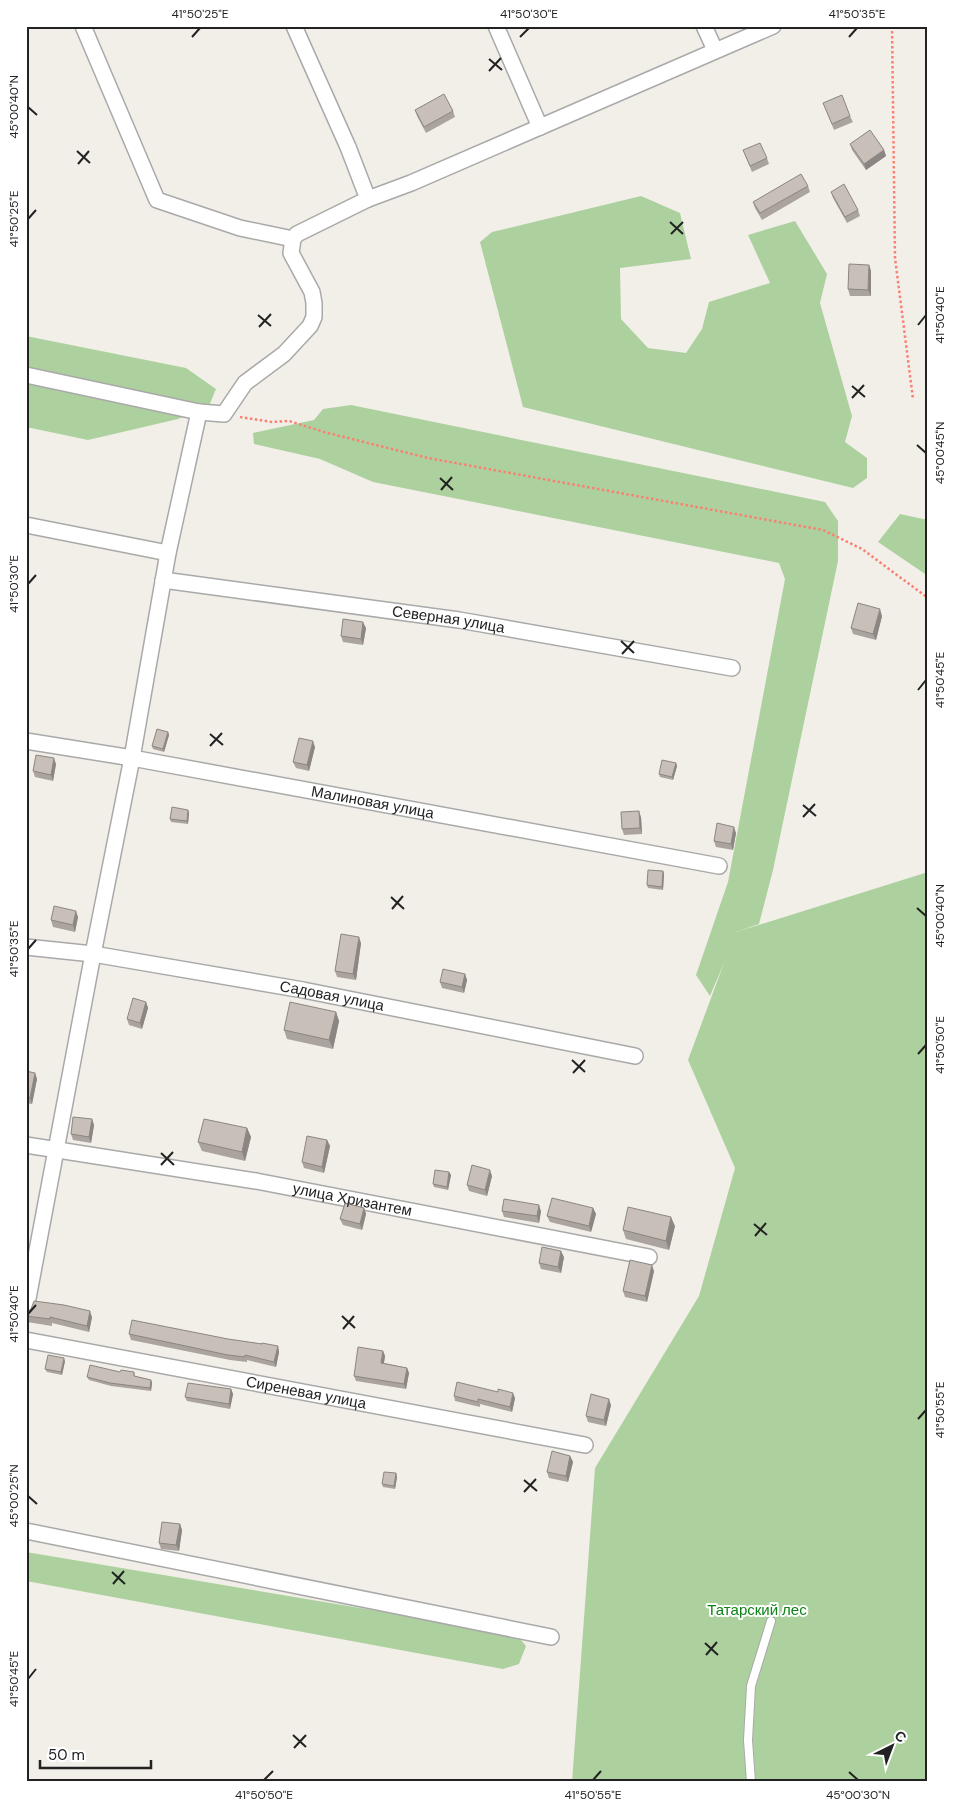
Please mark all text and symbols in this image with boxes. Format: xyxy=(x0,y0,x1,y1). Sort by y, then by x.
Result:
text: 41°50'25"E xyxy=(172,6,229,22)
text: 41°50'30"E xyxy=(500,6,558,22)
text: 41°50'35"E xyxy=(828,6,886,22)
text: 45°00'40"N xyxy=(6,75,22,139)
text: 41°50'25"E xyxy=(6,190,22,247)
text: 41°50'40"E xyxy=(932,286,948,344)
text: 45°00'45"N xyxy=(932,422,948,484)
text: 41°50'30"E xyxy=(6,555,22,613)
street label: Северная улица xyxy=(391,601,507,638)
text: 41°50'45"E xyxy=(932,651,948,708)
street label: Малиновая улица xyxy=(310,781,436,823)
text: 45°00'40"N xyxy=(932,884,948,948)
text: 41°50'35"E xyxy=(6,920,22,978)
street label: Садовая улица xyxy=(278,976,387,1016)
text: 41°50'50"E xyxy=(932,1016,948,1074)
street label: улица Хризантем xyxy=(291,1178,414,1221)
text: 41°50'40"E xyxy=(6,1285,22,1343)
street label: Сиреневая улица xyxy=(244,1372,369,1414)
text: 41°50'55"E xyxy=(932,1381,948,1438)
text: 45°00'25"N xyxy=(6,1465,22,1527)
park label: Татарский лес xyxy=(707,1600,807,1620)
text: 41°50'45"E xyxy=(6,1650,22,1707)
north arrow xyxy=(866,1720,916,1770)
text: С xyxy=(891,1726,910,1746)
scale bar xyxy=(40,1738,151,1770)
text: 50 m xyxy=(48,1745,85,1765)
text: 41°50'50"E xyxy=(235,1787,293,1803)
text: 41°50'55"E xyxy=(565,1787,622,1803)
text: 45°00'30"N xyxy=(826,1787,890,1803)

